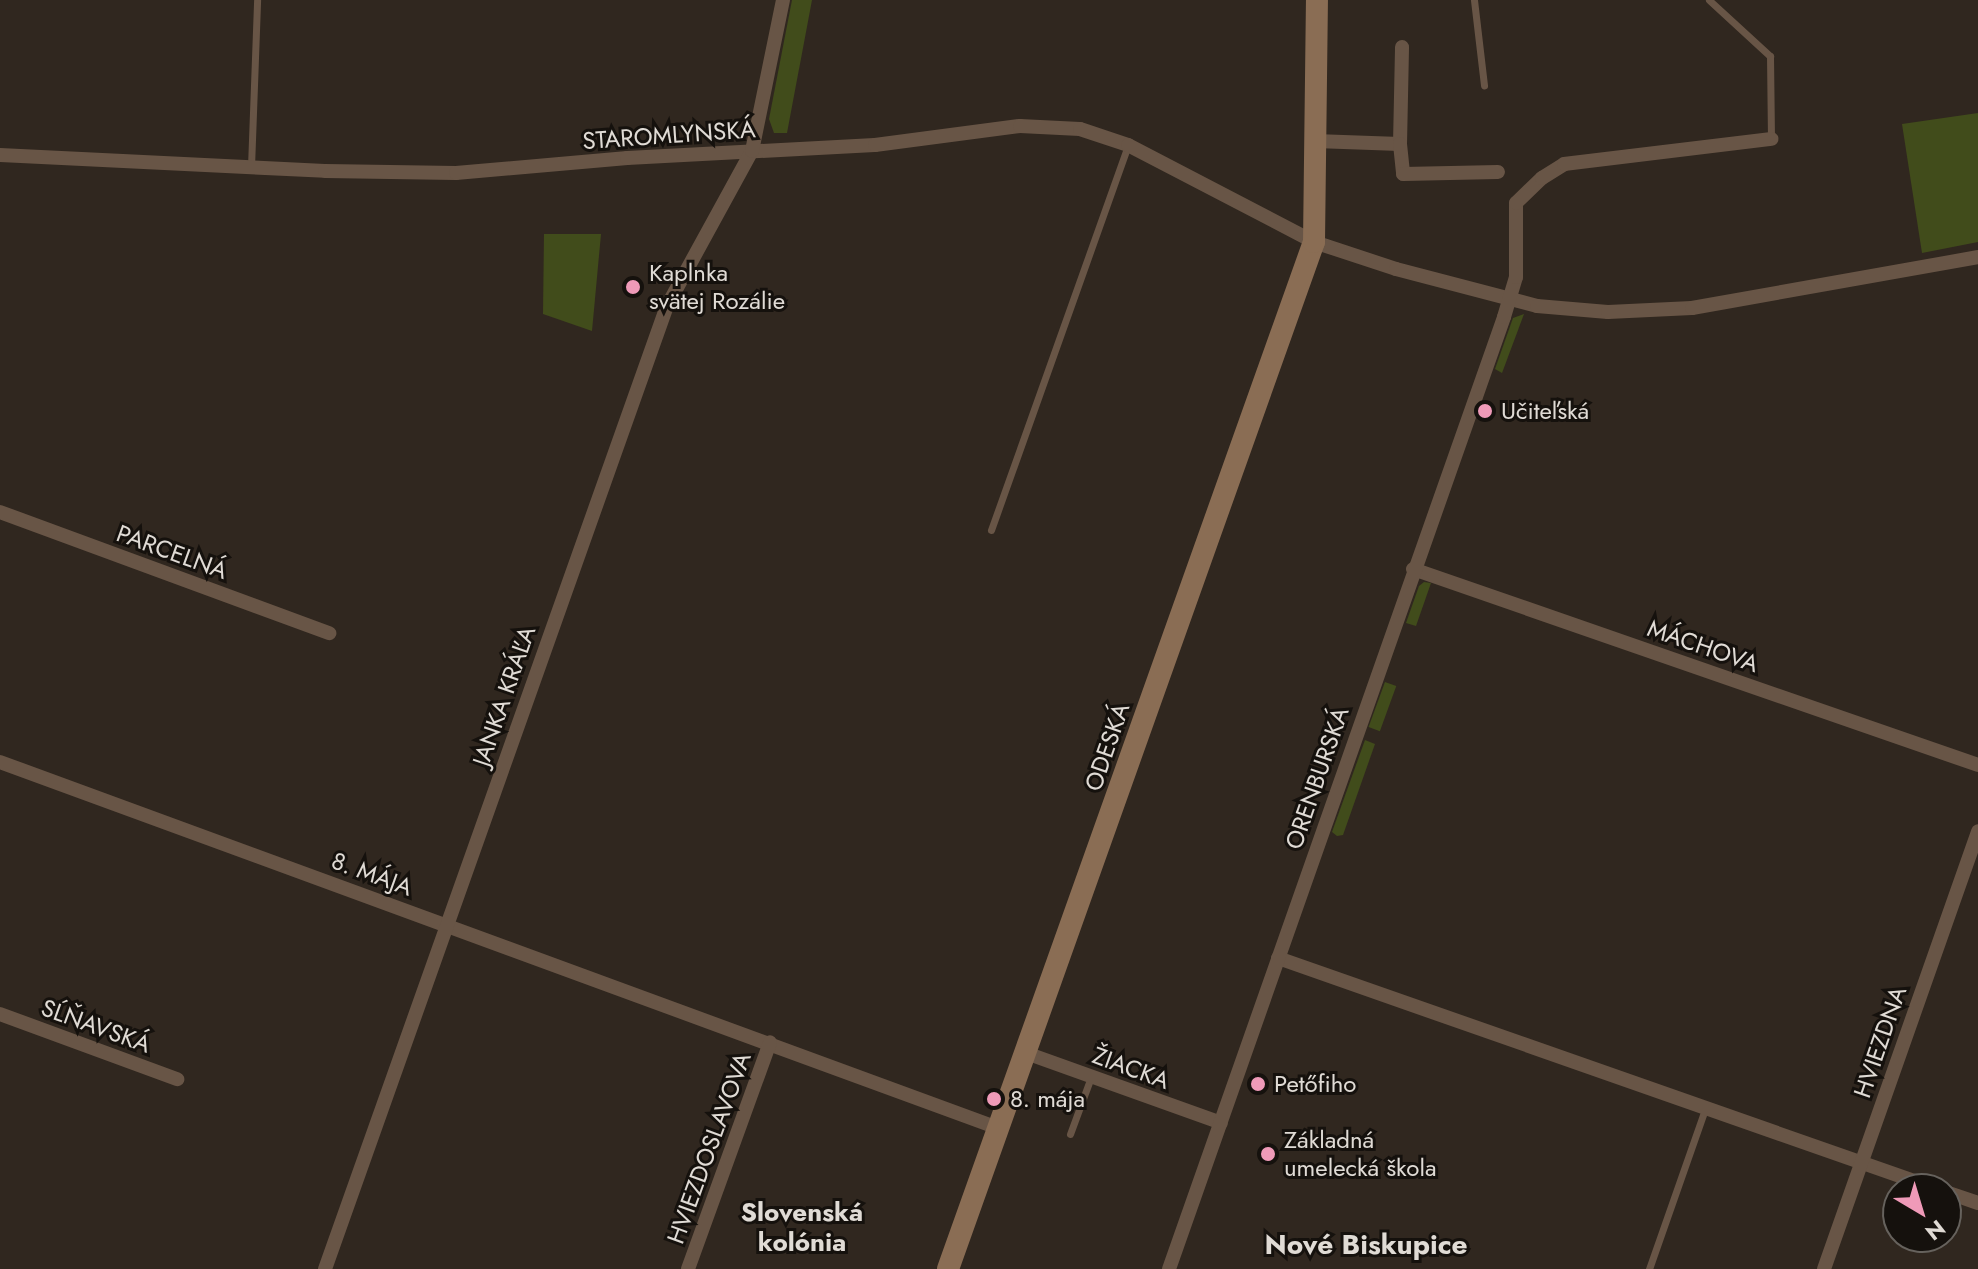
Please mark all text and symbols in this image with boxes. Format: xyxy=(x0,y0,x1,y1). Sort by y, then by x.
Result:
street label: STAROMLYNSKÁ xyxy=(582,115,756,155)
place label: Kaplnka svätej Rozálie xyxy=(649,259,785,315)
marker: Kaplnka svätej Rozálie xyxy=(624,278,642,296)
place label: Učiteľská xyxy=(1501,397,1589,425)
marker: Učiteľská xyxy=(1476,402,1494,420)
street label: PARCELNÁ xyxy=(113,519,231,585)
street label: MÁCHOVA xyxy=(1644,614,1762,678)
street label: JANKA KRÁĽA xyxy=(467,622,541,770)
street label: ODESKÁ xyxy=(1079,699,1135,795)
street label: ORENBURSKÁ xyxy=(1279,703,1355,853)
street label: 8. MÁJA xyxy=(328,846,416,902)
street label: HVIEZDNA xyxy=(1848,983,1912,1101)
street label: SĹŇAVSKÁ xyxy=(37,993,155,1059)
street label: ŽIACKA xyxy=(1089,1041,1173,1095)
street label: HVIEZDOSLAVOVA xyxy=(661,1048,757,1248)
place label: Petőfiho xyxy=(1274,1070,1356,1098)
marker: Petőfiho xyxy=(1249,1075,1267,1093)
place label: 8. mája xyxy=(1010,1085,1085,1113)
marker: 8. mája xyxy=(985,1090,1003,1108)
place label: Základná umelecká škola xyxy=(1284,1126,1436,1182)
marker: Základná umelecká škola xyxy=(1259,1145,1277,1163)
north arrow xyxy=(1882,1173,1962,1253)
district label: Slovenská kolónia xyxy=(741,1197,863,1258)
text: N xyxy=(1919,1212,1952,1248)
district label: Nové Biskupice xyxy=(1264,1228,1468,1262)

